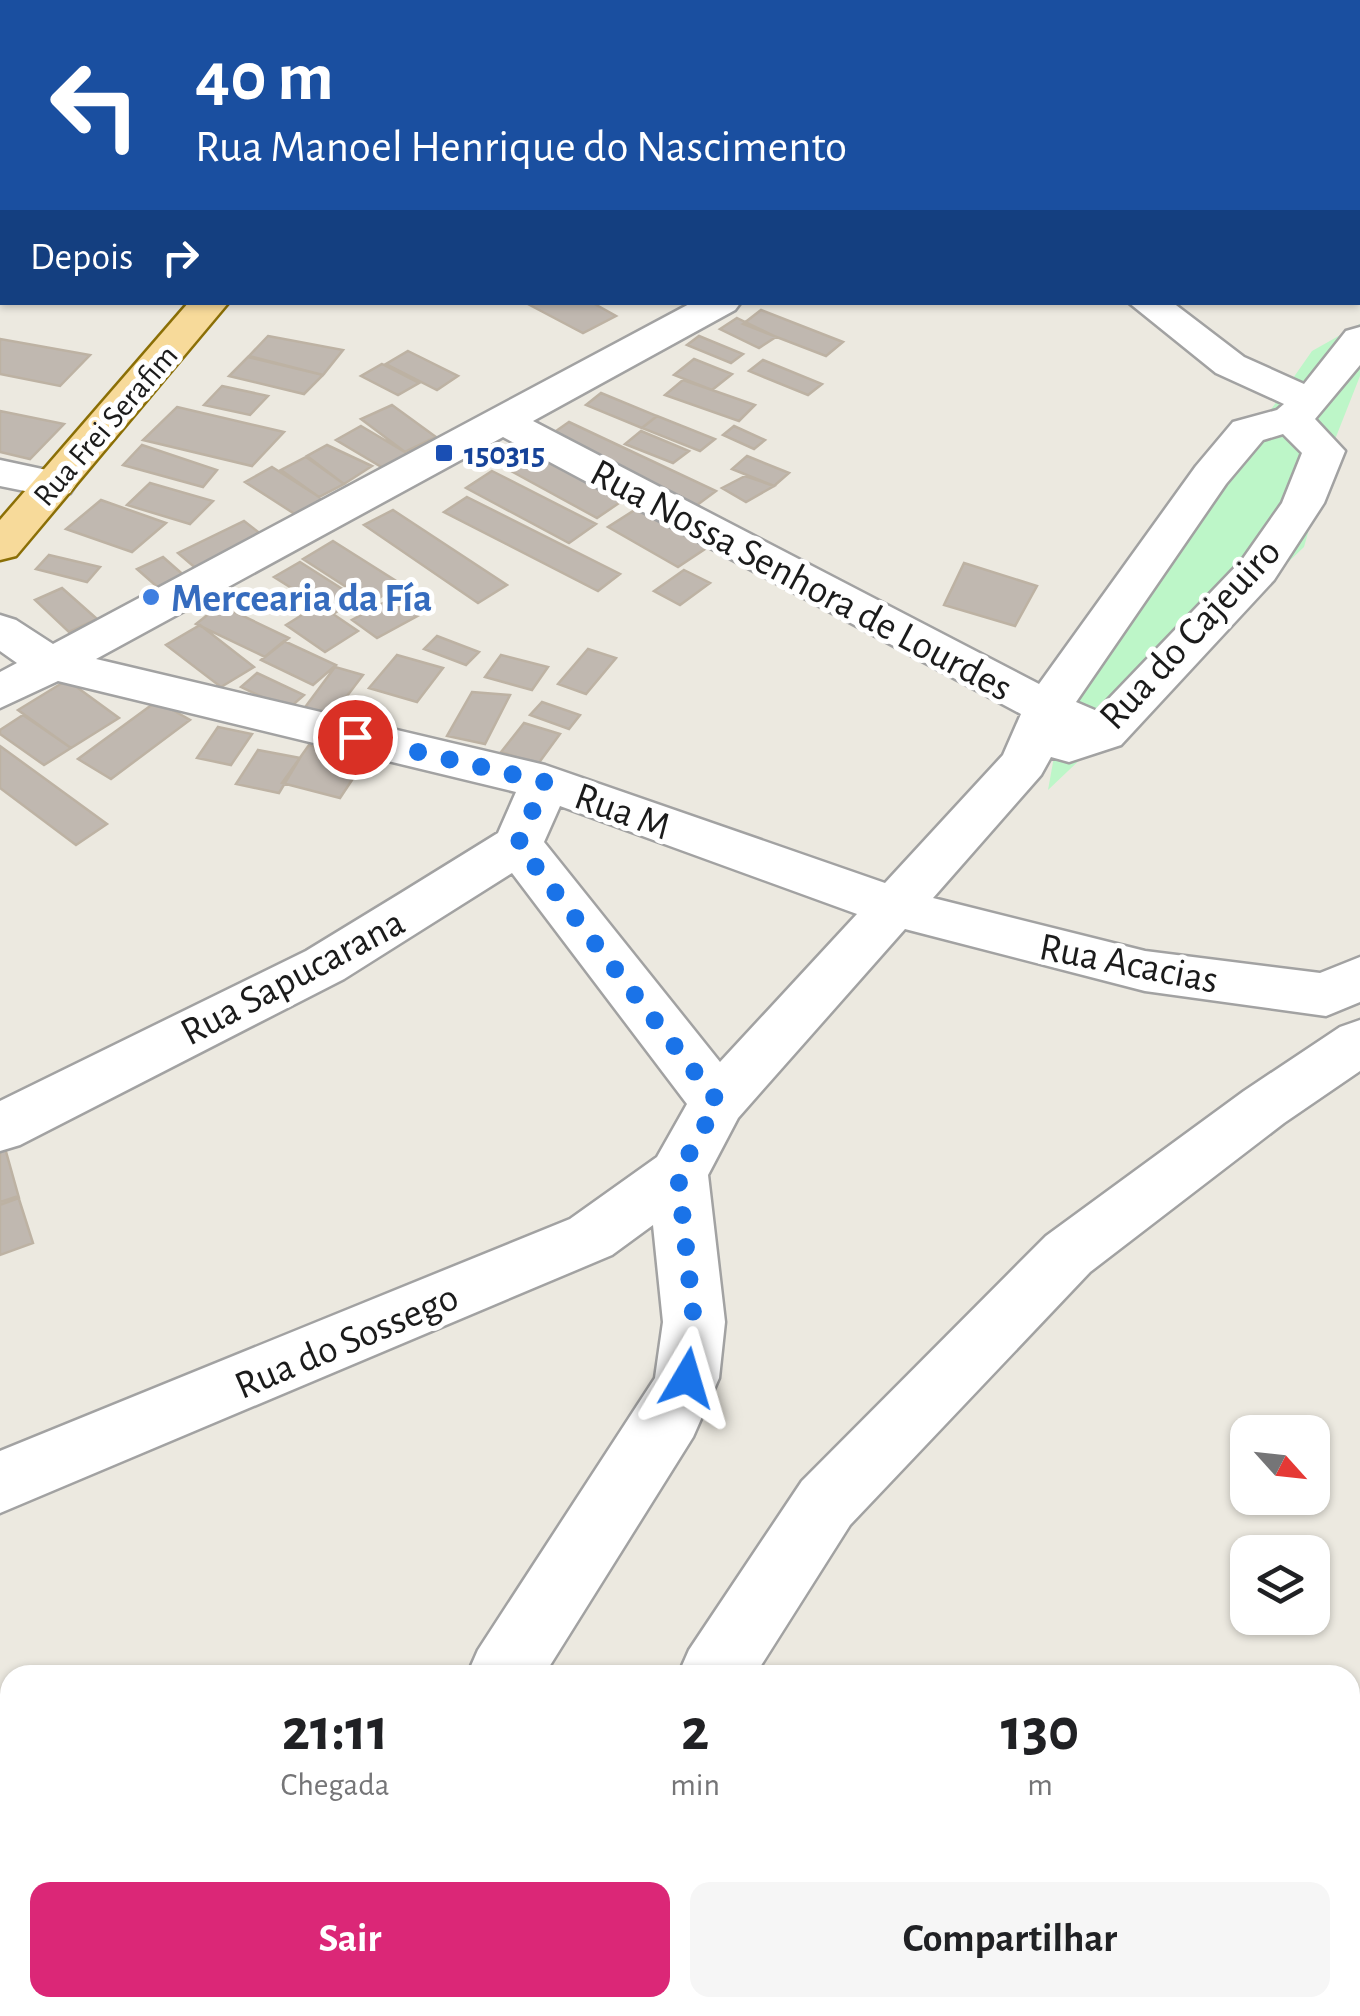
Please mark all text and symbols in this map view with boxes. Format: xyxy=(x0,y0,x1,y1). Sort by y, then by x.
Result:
icon: left xyxy=(30,40,160,170)
text: 40 m xyxy=(195,43,334,113)
text: Rua Manoel Henrique do Nascimento xyxy=(195,125,847,170)
icon: right xyxy=(153,230,208,285)
text: Depois xyxy=(30,239,133,277)
street label: Rua Frei Serafim xyxy=(28,339,184,512)
place label: 150315 xyxy=(464,438,545,470)
marker: 150315 xyxy=(433,442,455,464)
street label: Rua Nossa Senhora de Lourdes xyxy=(584,453,1018,709)
street label: Rua do Cajeuiro xyxy=(1092,531,1289,738)
place label: Mercearia da Fía xyxy=(171,579,432,619)
marker: Mercearia da Fía xyxy=(140,586,162,608)
pin xyxy=(313,695,398,780)
icon: arrive xyxy=(328,710,383,765)
street label: Rua M xyxy=(569,776,675,848)
street label: Rua Sapucarana xyxy=(175,902,411,1053)
street label: Rua Acacias xyxy=(1036,927,1221,1001)
street label: Rua do Sossego xyxy=(229,1277,464,1407)
position arrow xyxy=(635,1326,739,1430)
north arrow xyxy=(1230,1415,1330,1515)
map controls xyxy=(1230,1415,1330,1635)
button: layers xyxy=(1230,1535,1330,1635)
text: 21:11 xyxy=(282,1701,389,1761)
text: 2 xyxy=(681,1701,709,1761)
text: 130 xyxy=(1001,1701,1079,1761)
text: Chegada xyxy=(281,1769,390,1801)
text: min xyxy=(670,1769,720,1801)
text: m xyxy=(1027,1769,1053,1801)
button: Sair xyxy=(30,1882,670,1997)
button: Compartilhar xyxy=(690,1882,1330,1997)

